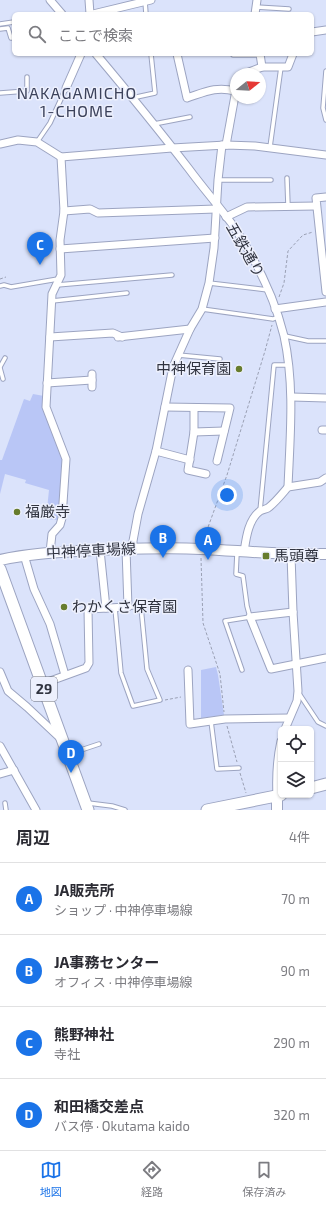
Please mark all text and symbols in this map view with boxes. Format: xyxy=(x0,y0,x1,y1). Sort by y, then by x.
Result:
search box xyxy=(12,12,314,56)
icon: search xyxy=(26,23,48,45)
text: ここで検索 xyxy=(58,26,133,44)
north arrow xyxy=(230,68,266,104)
district label: NAKAGAMICHO 1-CHOME xyxy=(17,83,137,120)
street label: 五鉄通り xyxy=(223,219,269,280)
pin: C xyxy=(27,232,53,265)
place label: 中神保育園 xyxy=(156,359,231,377)
marker: 中神保育園 xyxy=(234,364,244,374)
your location xyxy=(217,485,237,505)
place label: 福厳寺 xyxy=(25,502,70,520)
marker: 福厳寺 xyxy=(12,507,22,517)
pin: B xyxy=(150,525,176,558)
pin: A xyxy=(195,527,221,560)
street label: 中神停車場線 xyxy=(46,539,136,561)
place label: 馬頭尊 xyxy=(274,546,319,564)
marker: 馬頭尊 xyxy=(261,551,271,561)
place label: わかくさ保育園 xyxy=(72,597,177,615)
marker: わかくさ保育園 xyxy=(59,602,69,612)
road number: 29 xyxy=(31,677,57,701)
map controls xyxy=(278,726,314,798)
button: locate xyxy=(278,726,314,762)
pin: D xyxy=(58,740,84,773)
button: layers xyxy=(278,762,314,798)
text: 周辺 xyxy=(16,827,50,847)
text: 4件 xyxy=(289,829,310,845)
text: JA販売所 xyxy=(54,881,114,899)
text: A xyxy=(25,891,33,907)
text: 70 m xyxy=(281,891,310,907)
text: ショップ · 中神停車場線 xyxy=(54,902,193,918)
text: JA事務センター xyxy=(54,953,159,971)
text: B xyxy=(25,963,33,979)
text: 90 m xyxy=(280,963,310,979)
text: オフィス · 中神停車場線 xyxy=(54,974,193,990)
text: 熊野神社 xyxy=(54,1025,114,1043)
text: C xyxy=(25,1035,33,1051)
text: 290 m xyxy=(273,1035,310,1051)
text: 寺社 xyxy=(54,1046,80,1062)
text: 和田橋交差点 xyxy=(54,1097,144,1115)
text: D xyxy=(25,1107,33,1123)
text: 320 m xyxy=(273,1107,310,1123)
text: バス停 · Okutama kaido xyxy=(54,1118,190,1134)
tab: 地図 xyxy=(40,1159,62,1199)
tab: 経路 xyxy=(141,1159,163,1199)
tab: 保存済み xyxy=(242,1159,286,1199)

